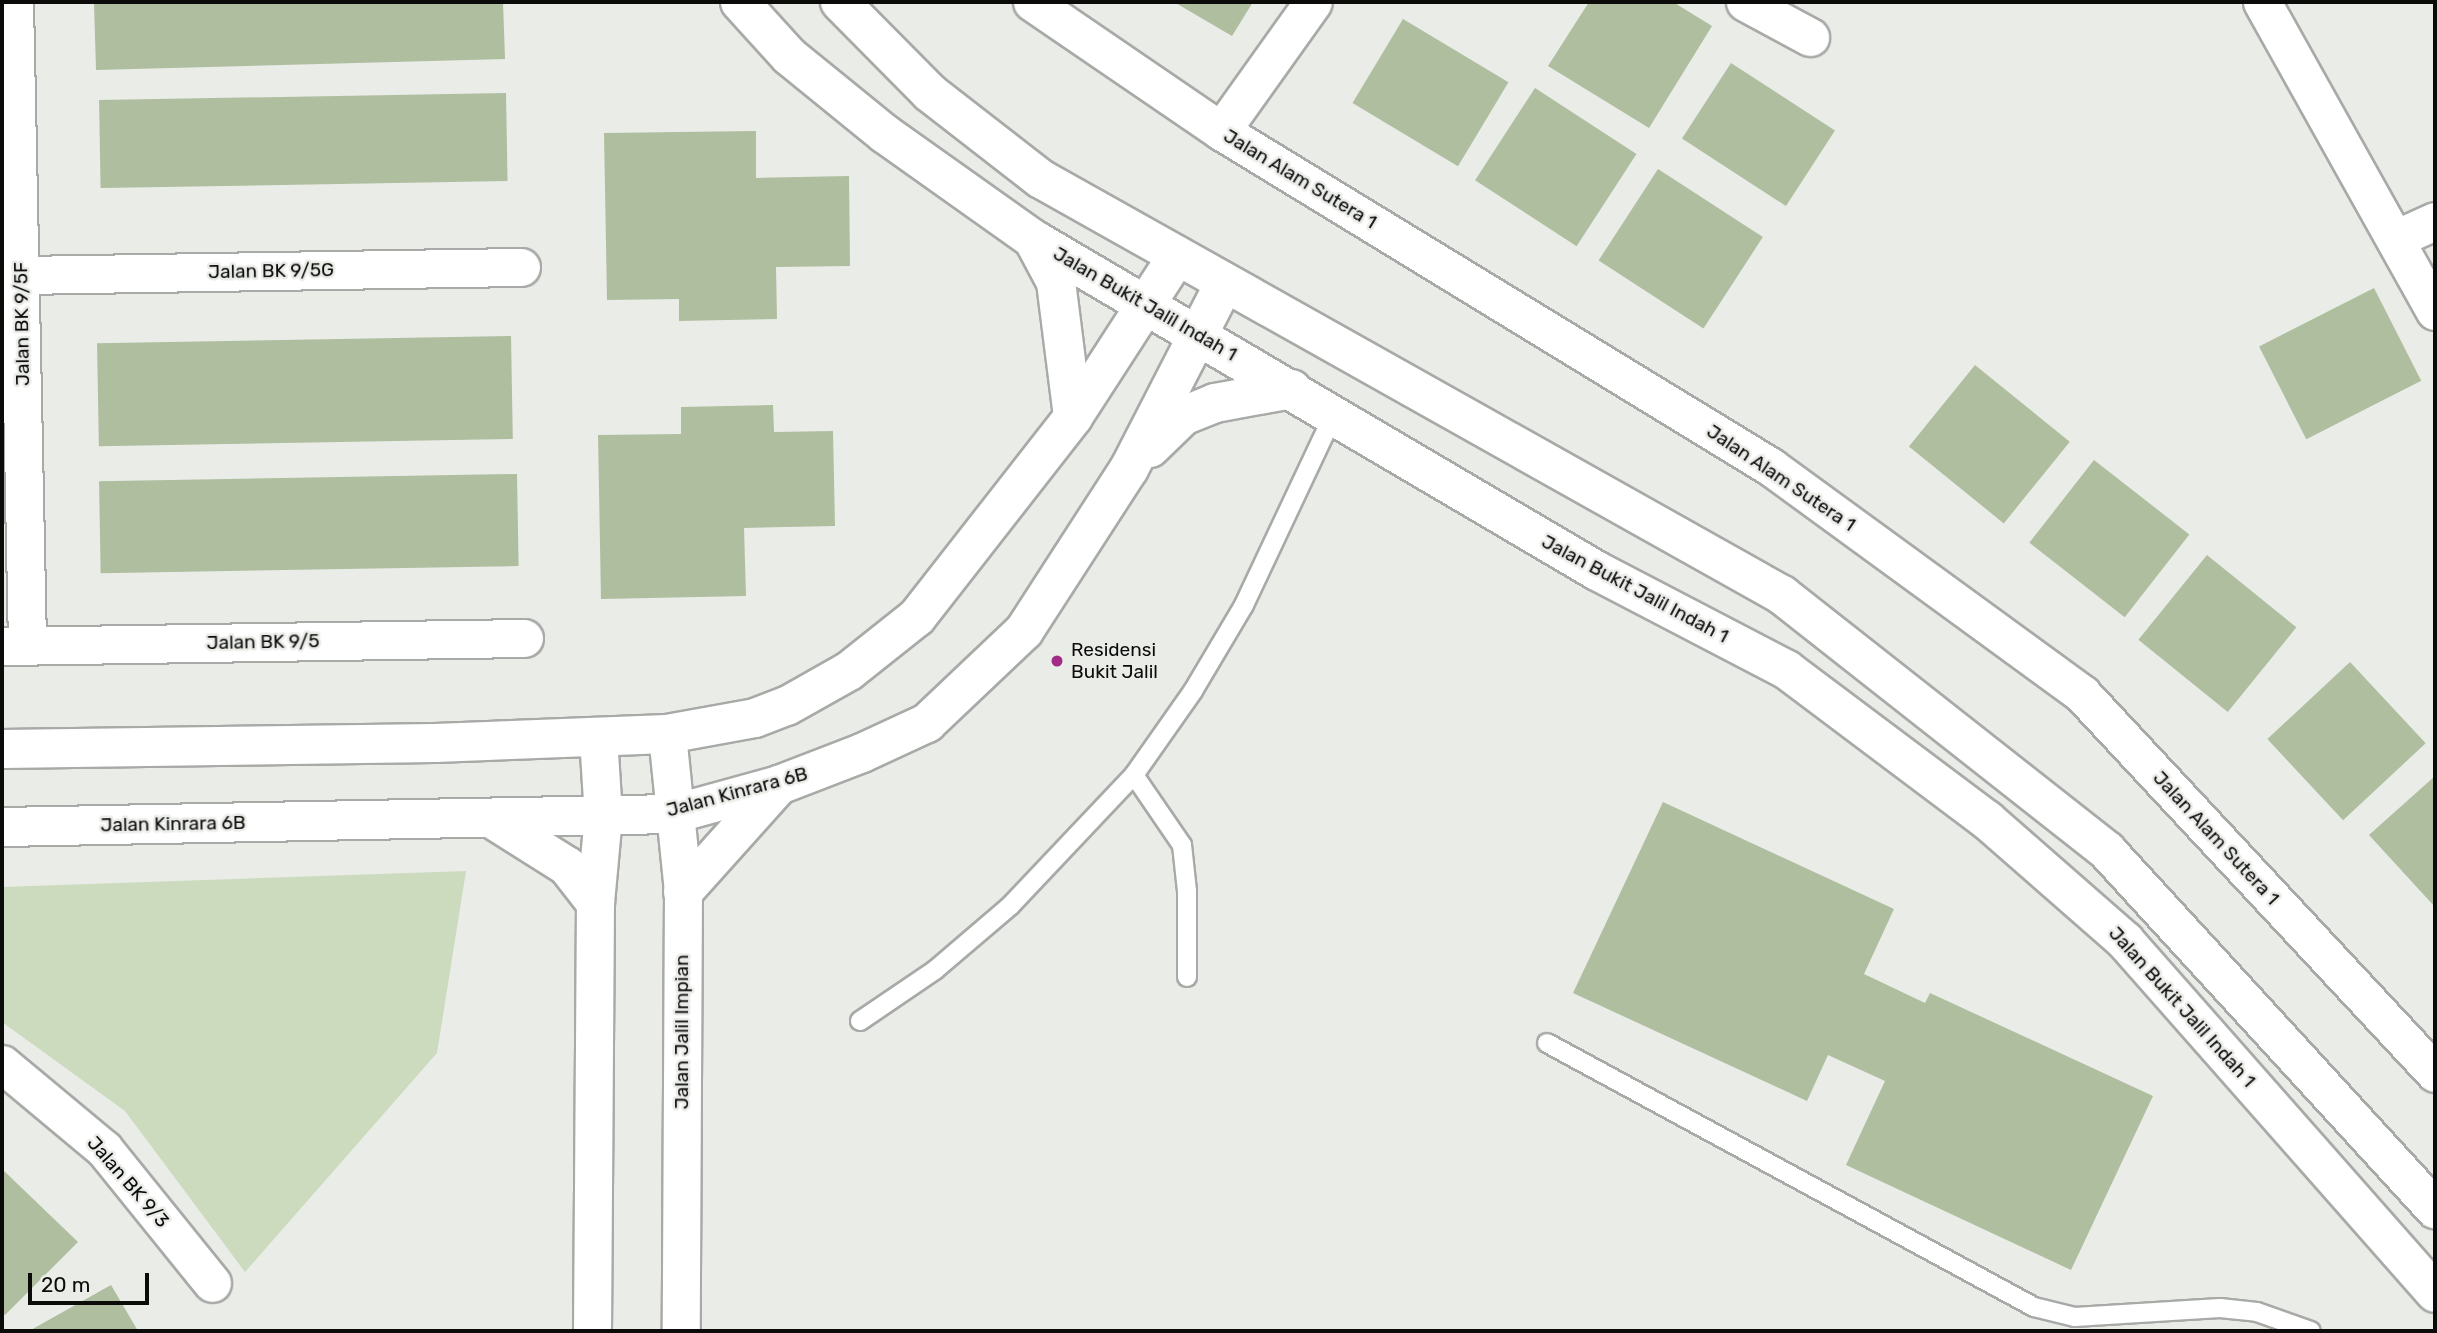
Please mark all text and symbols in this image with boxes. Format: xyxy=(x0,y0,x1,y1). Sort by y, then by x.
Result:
street label: Jalan Alam Sutera 1 xyxy=(1219,124,1381,234)
street label: Jalan Bukit Jalil Indah 1 xyxy=(1049,242,1241,366)
street label: Jalan BK 9/5G xyxy=(208,259,334,283)
street label: Jalan BK 9/5F xyxy=(10,262,34,386)
street label: Jalan Alam Sutera 1 xyxy=(1702,420,1860,536)
street label: Jalan Bukit Jalil Indah 1 xyxy=(1538,530,1732,648)
street label: Jalan BK 9/5 xyxy=(206,630,320,654)
place label: Residensi Bukit Jalil xyxy=(1071,639,1158,683)
marker: Residensi Bukit Jalil xyxy=(1049,653,1065,669)
street label: Jalan Kinrara 6B xyxy=(664,762,810,822)
street label: Jalan Alam Sutera 1 xyxy=(2148,766,2284,910)
street label: Jalan Kinrara 6B xyxy=(100,811,246,837)
street label: Jalan Bukit Jalil Indah 1 xyxy=(2104,922,2260,1092)
street label: Jalan Jalil Impian xyxy=(671,955,693,1109)
street label: Jalan BK 9/3 xyxy=(82,1132,174,1232)
scale bar xyxy=(32,1260,152,1304)
text: 20 m xyxy=(41,1272,90,1297)

